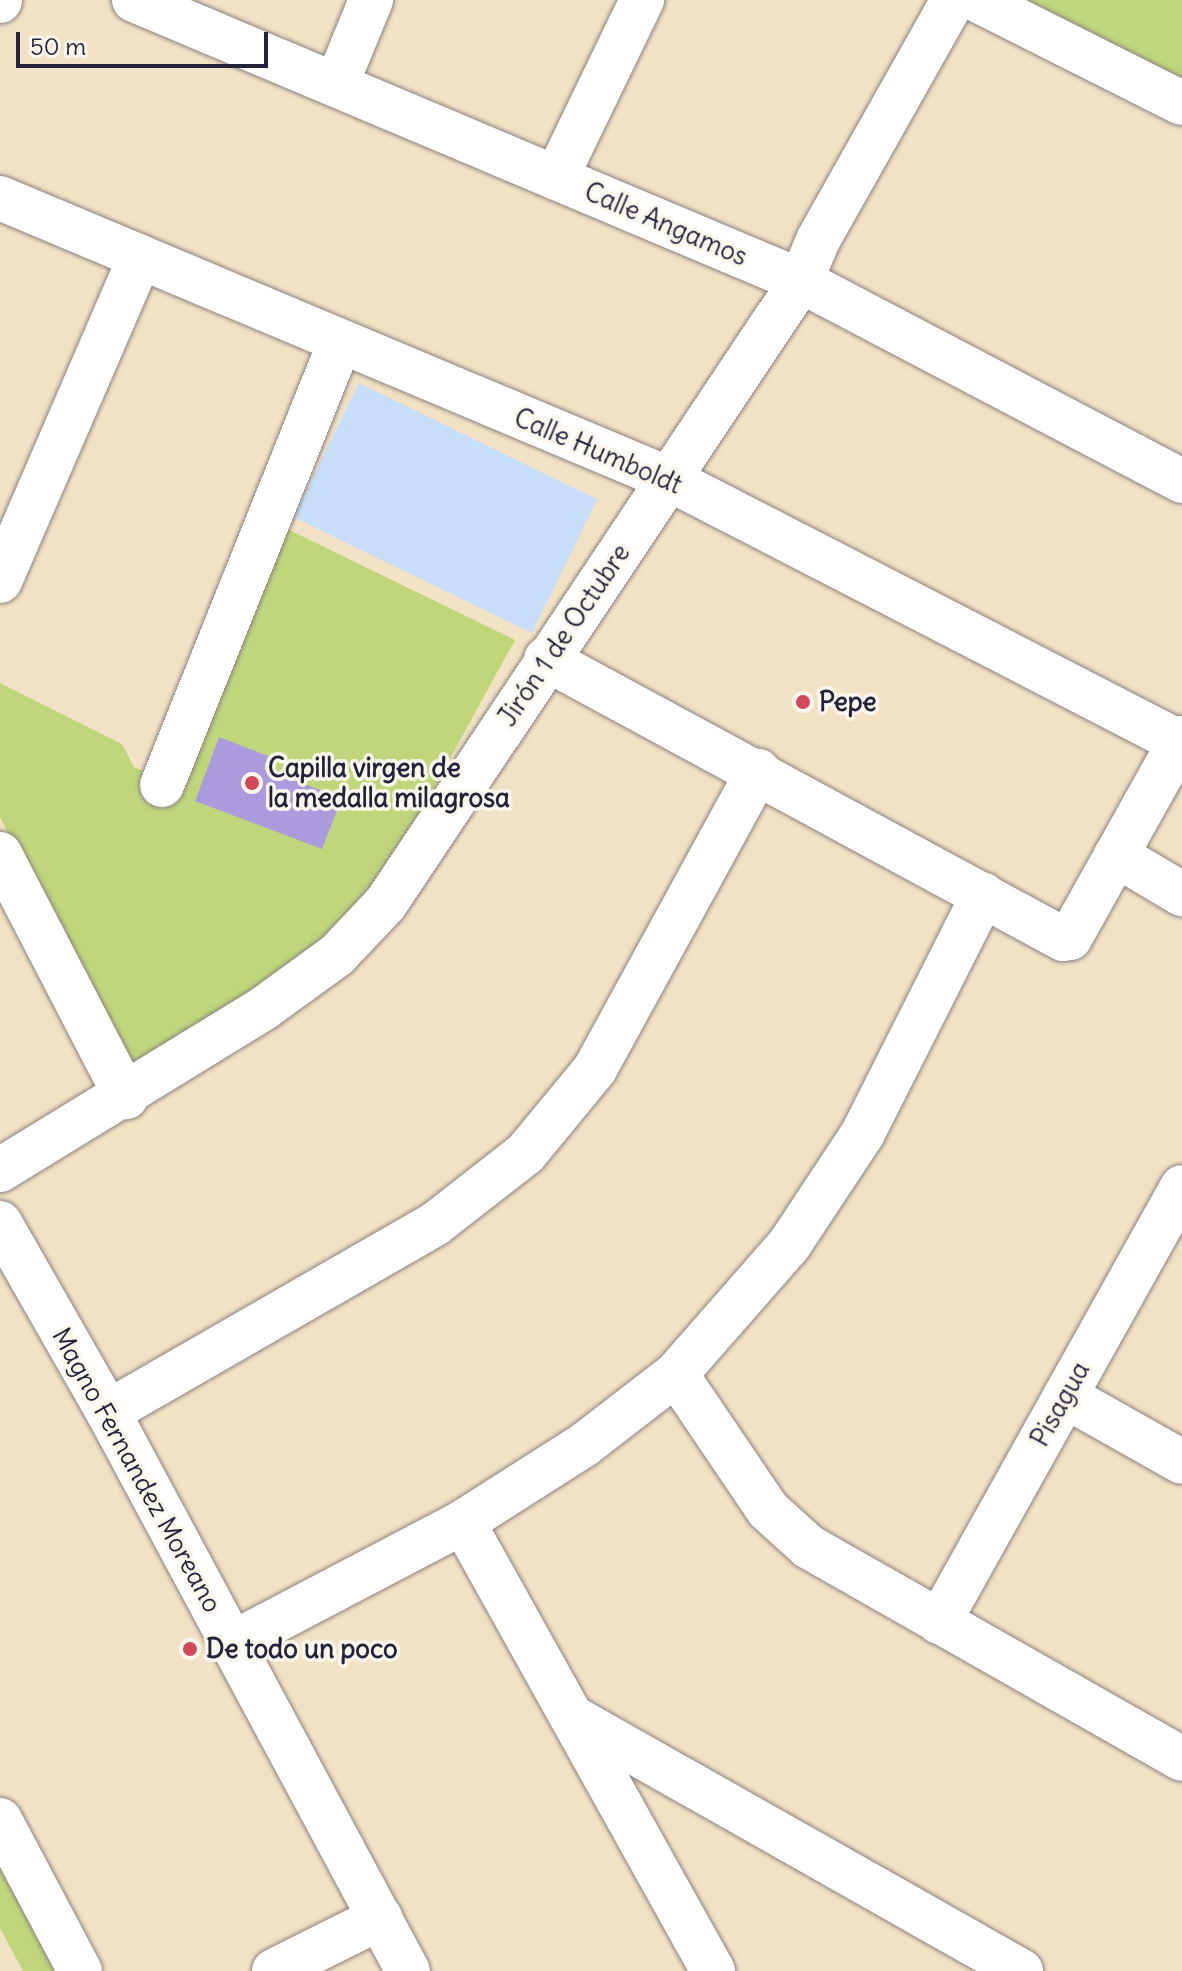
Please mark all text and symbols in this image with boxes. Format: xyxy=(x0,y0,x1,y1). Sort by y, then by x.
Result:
scale bar xyxy=(20,16,272,66)
text: 50 m xyxy=(30,31,86,61)
street label: Calle Angamos xyxy=(580,176,752,272)
street label: Calle Humboldt xyxy=(509,402,687,500)
street label: Jirón 1 de Octubre xyxy=(492,538,636,732)
place label: Pepe xyxy=(819,686,876,718)
marker: Pepe xyxy=(794,693,812,711)
place label: Capilla virgen de la medalla milagrosa xyxy=(268,752,510,814)
marker: Capilla virgen de la medalla milagrosa xyxy=(243,774,261,792)
street label: Magno Fernandez Moreano xyxy=(46,1322,228,1618)
street label: Pisagua xyxy=(1024,1356,1096,1452)
place label: De todo un poco xyxy=(206,1633,398,1665)
marker: De todo un poco xyxy=(181,1640,199,1658)

